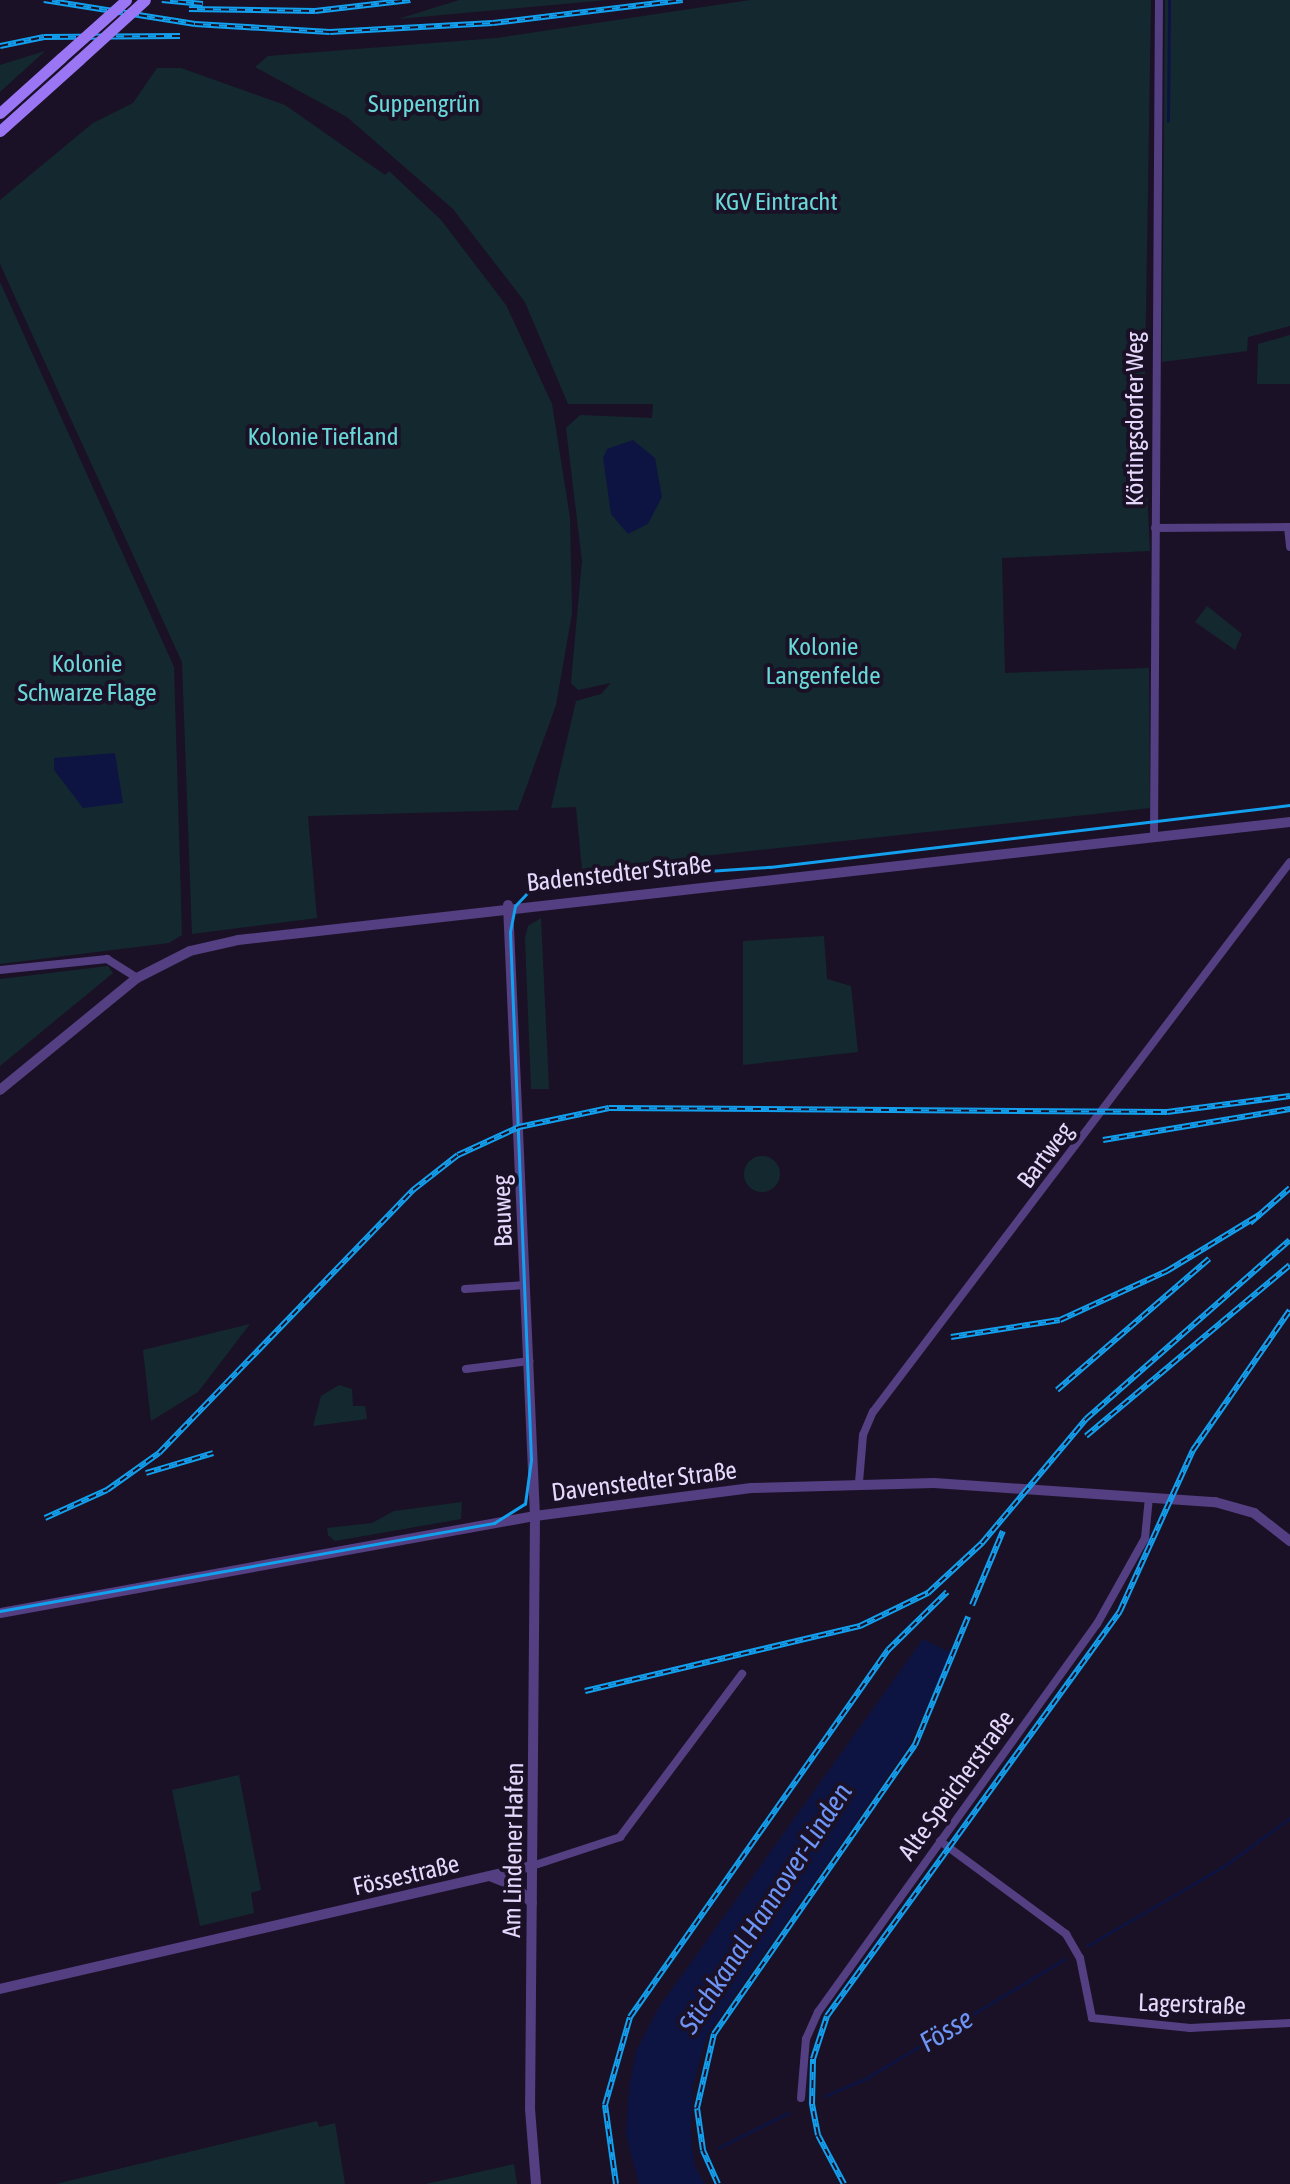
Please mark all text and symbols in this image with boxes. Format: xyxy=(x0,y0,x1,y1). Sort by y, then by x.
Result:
park label: Suppengrün xyxy=(368,88,480,118)
park label: KGV Eintracht xyxy=(714,186,838,216)
street label: Körtingsdorfer Weg xyxy=(1119,332,1149,506)
park label: Kolonie Tiefland xyxy=(248,421,398,451)
park label: Kolonie Langenfelde xyxy=(766,632,880,691)
park label: Kolonie Schwarze Flage xyxy=(18,649,156,708)
street label: Badenstedter Straße xyxy=(525,848,713,898)
street label: Bartweg xyxy=(1011,1116,1079,1194)
street label: Bauweg xyxy=(486,1174,518,1248)
street label: Davenstedter Straße xyxy=(550,1455,738,1507)
street label: Alte Speicherstraße xyxy=(892,1704,1020,1866)
street label: Am Lindener Hafen xyxy=(496,1762,530,1938)
water label: Stichkanal Hannover-Linden xyxy=(671,1776,859,2040)
street label: Fössestraße xyxy=(350,1848,462,1902)
street label: Lagerstraße xyxy=(1138,1987,1246,2021)
water label: Fösse xyxy=(913,2001,979,2059)

